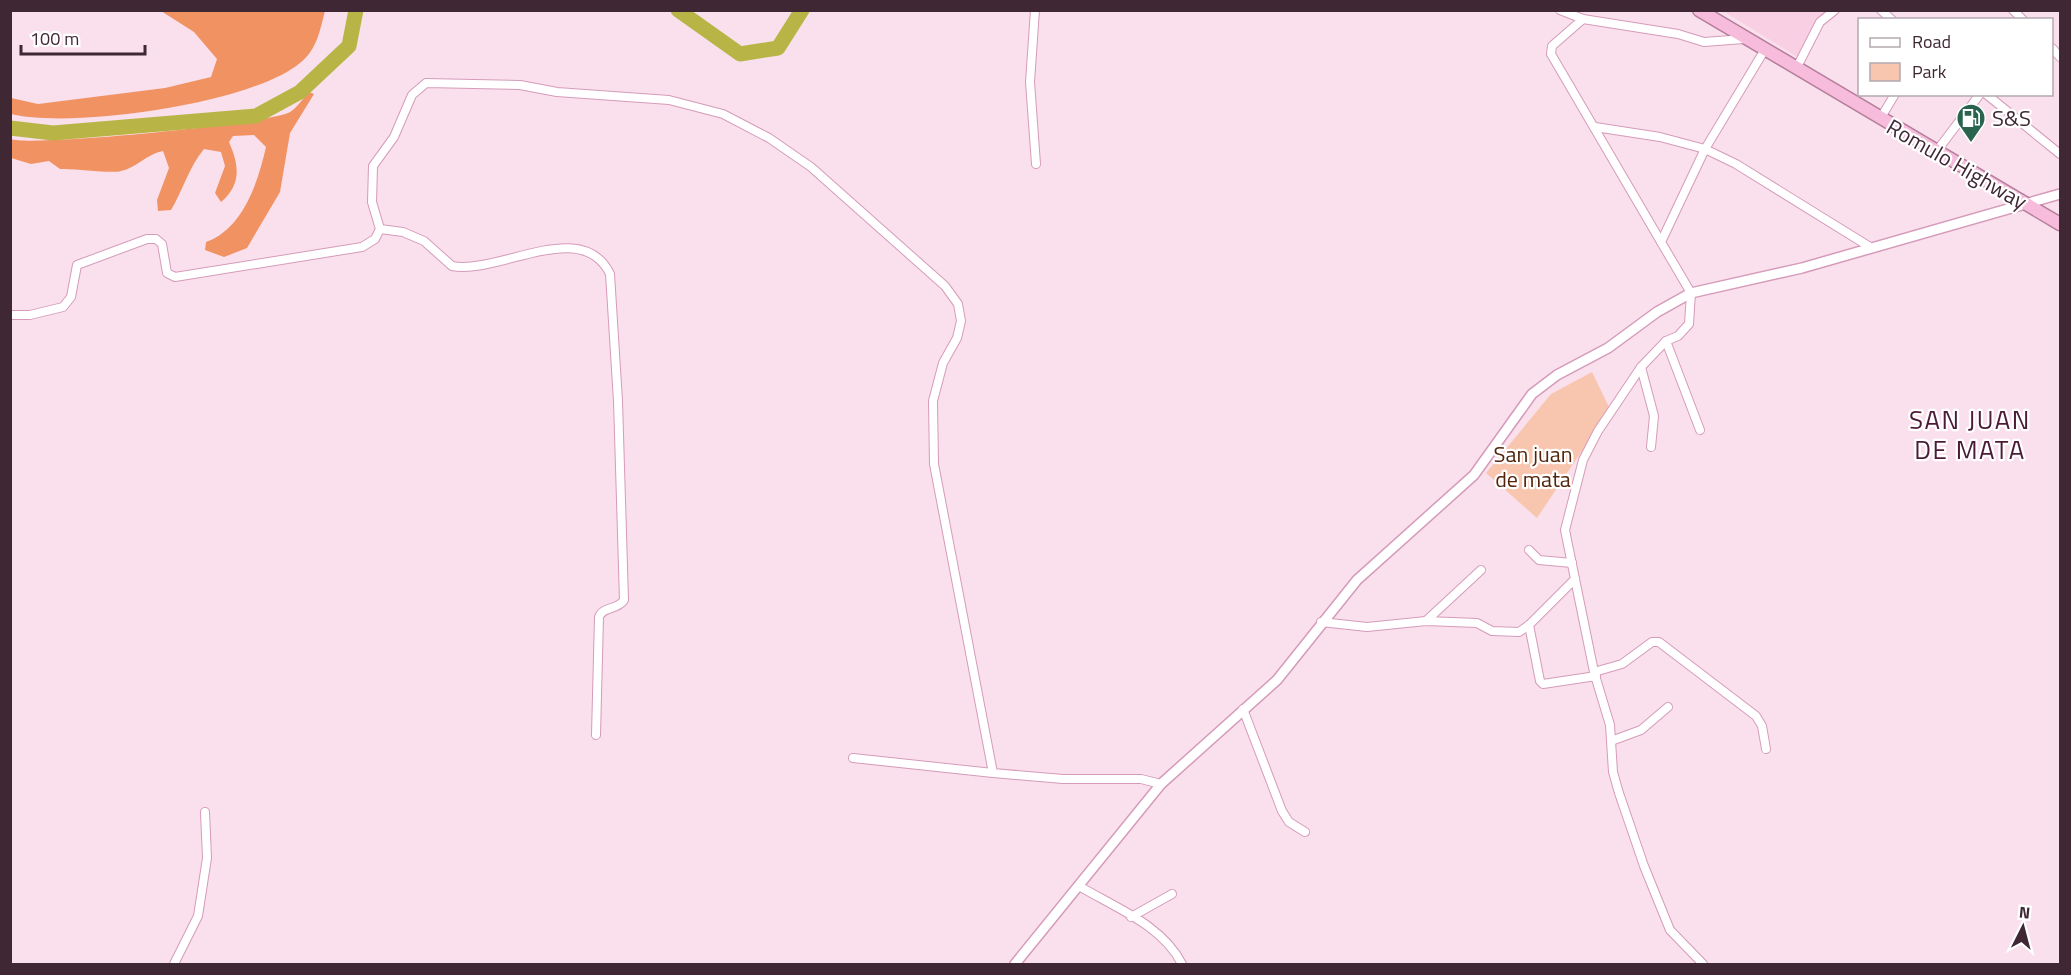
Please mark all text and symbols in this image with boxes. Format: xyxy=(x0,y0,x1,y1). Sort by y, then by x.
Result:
scale bar xyxy=(21,18,146,56)
legend xyxy=(1858,18,2053,96)
text: 100 m xyxy=(30,25,79,52)
text: Road xyxy=(1912,28,1951,55)
text: Park xyxy=(1912,58,1947,85)
place label: S&S xyxy=(1992,101,2031,135)
fuel station icon: S&S xyxy=(1955,102,1987,144)
street label: Romulo Highway xyxy=(1880,110,2034,218)
district label: SAN JUAN DE MATA xyxy=(1909,400,2031,469)
park label: San juan de mata xyxy=(1494,437,1572,496)
north arrow xyxy=(1993,897,2053,957)
text: N xyxy=(2018,900,2031,925)

